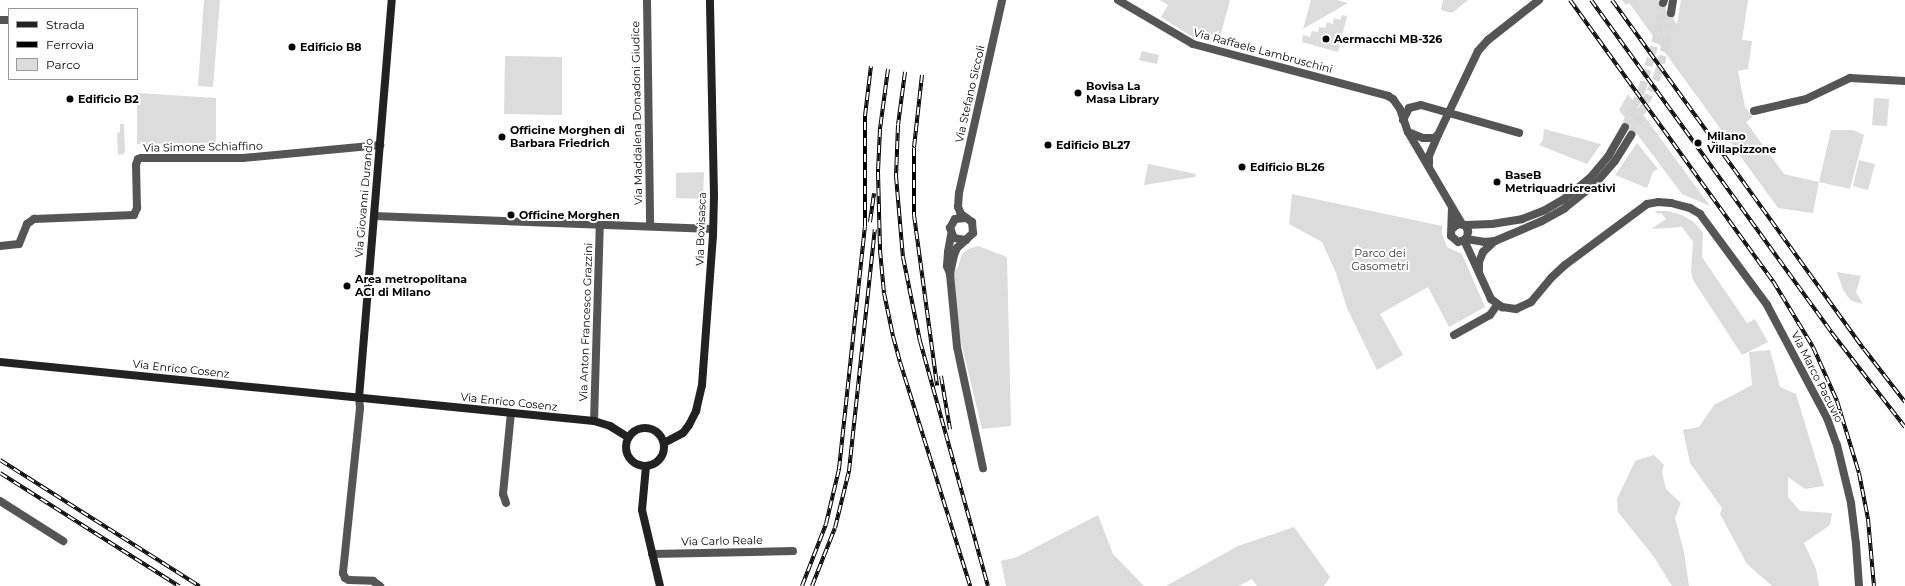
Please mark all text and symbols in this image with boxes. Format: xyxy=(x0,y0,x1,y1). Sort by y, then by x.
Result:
legend xyxy=(8,8,138,80)
text: Strada xyxy=(46,17,85,32)
street label: Via Maddalena Donadoni Giudice xyxy=(629,21,645,205)
street label: Via Raffaele Lambruschini xyxy=(1192,26,1334,76)
place label: Aermacchi MB-326 xyxy=(1334,32,1442,46)
marker: Aermacchi MB-326 xyxy=(1321,34,1331,44)
text: Ferrovia xyxy=(46,37,94,52)
place label: Edificio B8 xyxy=(300,40,362,54)
marker: Edificio B8 xyxy=(287,42,297,52)
street label: Via Stefano Siccoli xyxy=(952,44,988,144)
text: Parco xyxy=(46,57,80,72)
place label: Bovisa La Masa Library xyxy=(1086,80,1159,106)
marker: Bovisa La Masa Library xyxy=(1073,88,1083,98)
place label: Edificio B2 xyxy=(78,92,139,106)
marker: Edificio B2 xyxy=(65,94,75,104)
place label: Officine Morghen di Barbara Friedrich xyxy=(510,124,625,150)
place label: Milano Villapizzone xyxy=(1707,130,1776,156)
marker: Officine Morghen di Barbara Friedrich xyxy=(497,132,507,142)
marker: Milano Villapizzone xyxy=(1692,137,1704,149)
street label: Via Giovanni Durando xyxy=(352,138,376,258)
place label: Edificio BL27 xyxy=(1056,138,1130,152)
street label: Via Simone Schiaffino xyxy=(143,139,263,155)
marker: Edificio BL27 xyxy=(1043,140,1053,150)
place label: Edificio BL26 xyxy=(1250,160,1325,174)
marker: Edificio BL26 xyxy=(1237,162,1247,172)
place label: BaseB Metriquadricreativi xyxy=(1505,169,1616,195)
marker: BaseB Metriquadricreativi xyxy=(1492,177,1502,187)
street label: Via Bovisasca xyxy=(693,192,709,266)
place label: Officine Morghen xyxy=(519,208,620,222)
marker: Officine Morghen xyxy=(506,210,516,220)
street label: Via Anton Francesco Grazzini xyxy=(577,242,595,402)
park label: Parco dei Gasometri xyxy=(1351,247,1409,273)
place label: Area metropolitana ACI di Milano xyxy=(355,273,467,299)
marker: Area metropolitana ACI di Milano xyxy=(342,281,352,291)
street label: Via Marco Pacuvio xyxy=(1788,329,1846,425)
street label: Via Enrico Cosenz xyxy=(132,357,230,381)
street label: Via Enrico Cosenz xyxy=(460,390,558,414)
street label: Via Carlo Reale xyxy=(681,534,763,548)

